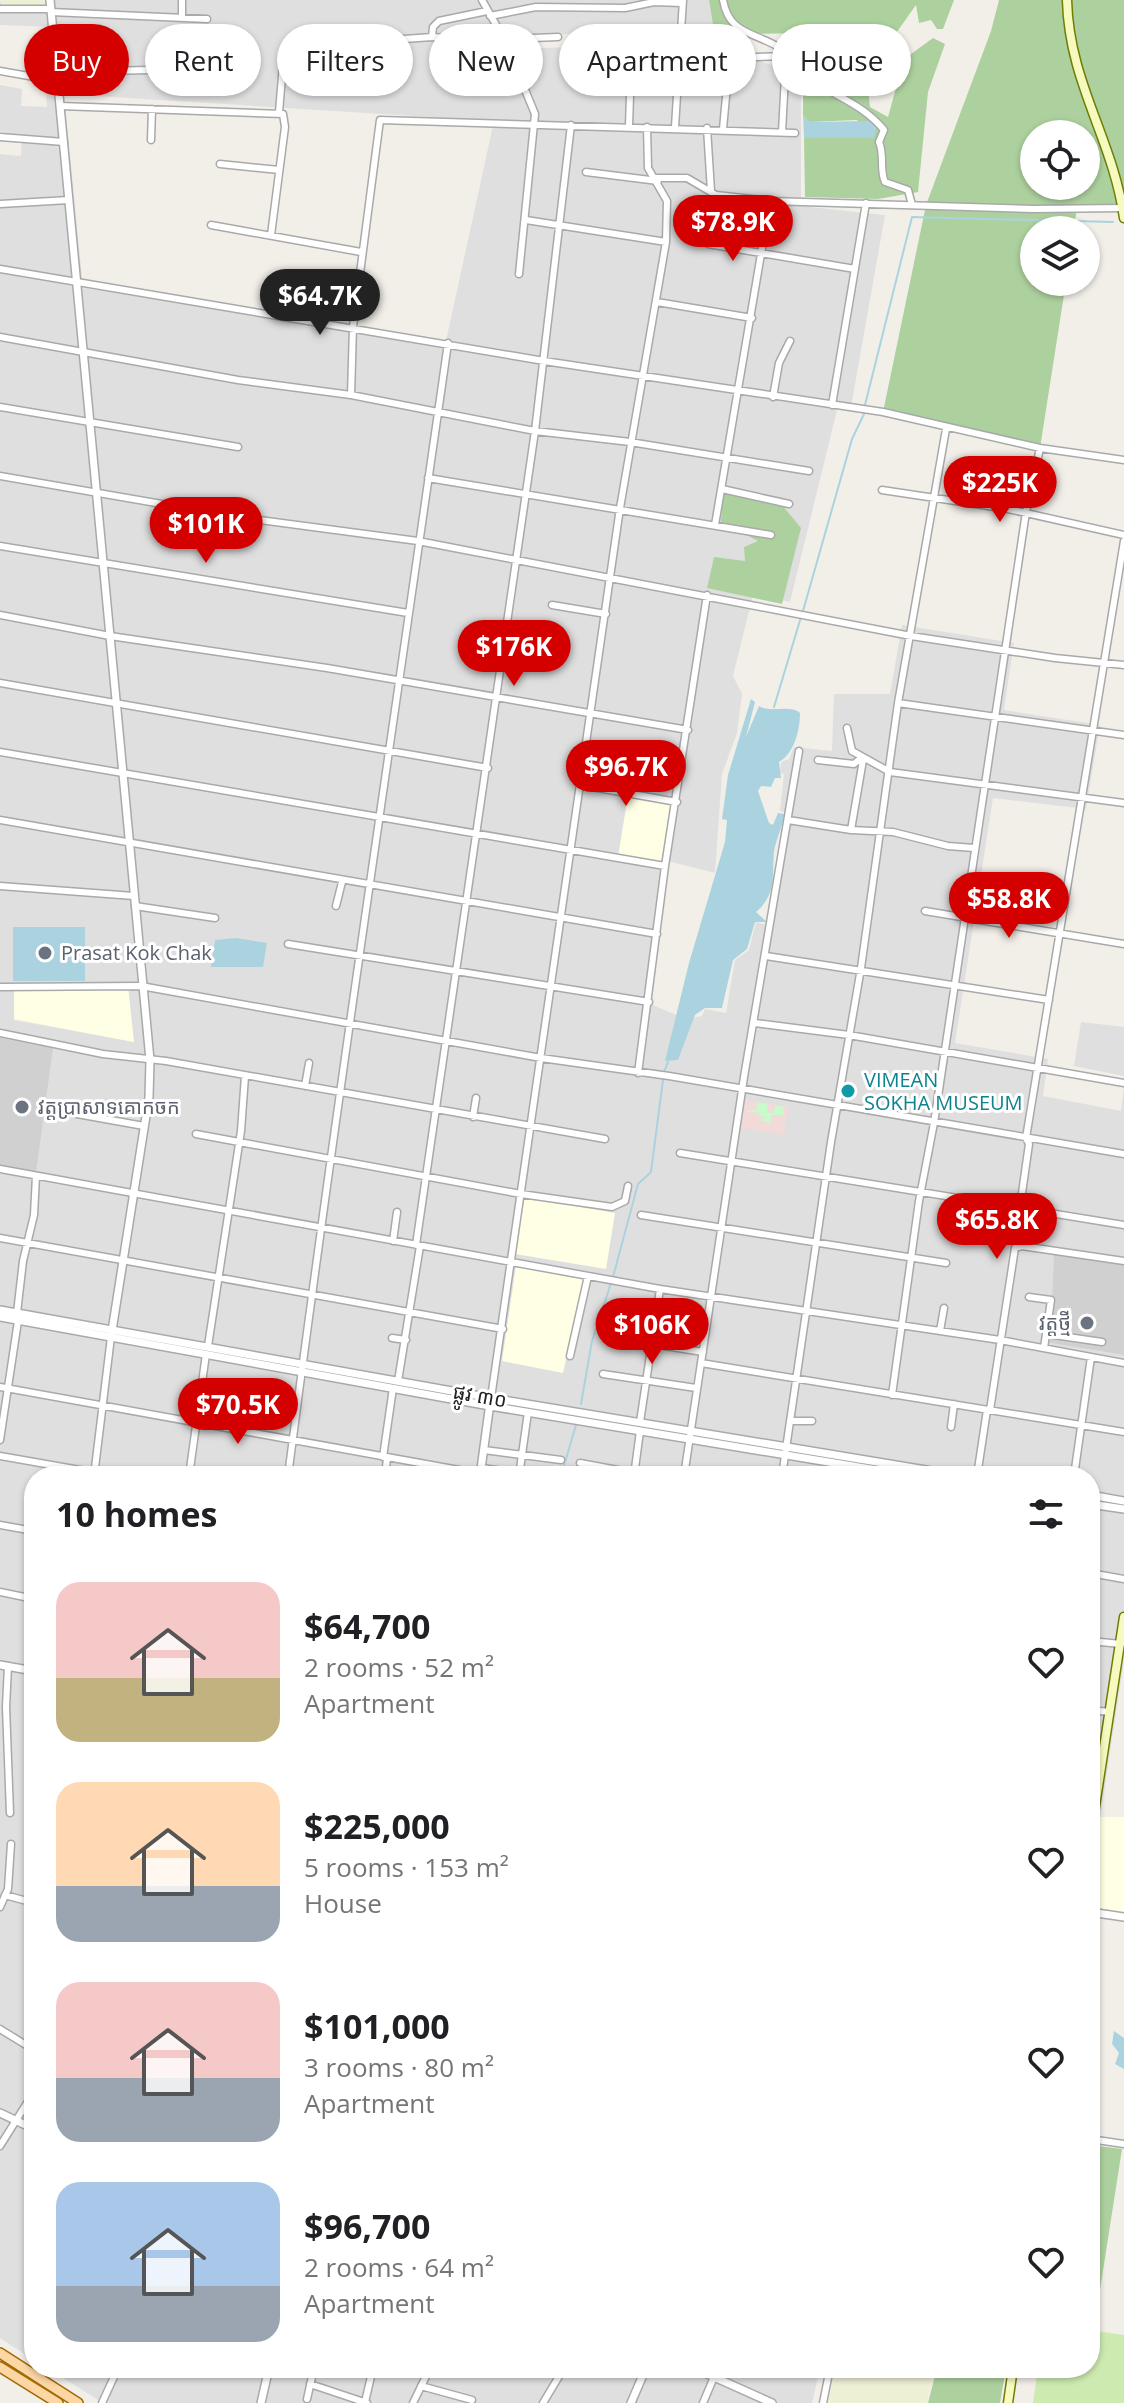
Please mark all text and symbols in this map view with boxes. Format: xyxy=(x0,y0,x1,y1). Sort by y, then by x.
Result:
chip: Buy xyxy=(24,24,129,96)
chip: Rent xyxy=(145,24,261,96)
chip: Filters xyxy=(277,24,413,96)
chip: New xyxy=(429,24,543,96)
chip: Apartment xyxy=(559,24,756,96)
chip: House xyxy=(772,24,911,96)
map controls xyxy=(1020,120,1100,296)
button: locate xyxy=(1020,120,1100,200)
pin: $78.9K xyxy=(668,195,798,263)
text: $78.9K xyxy=(691,203,775,239)
button: layers xyxy=(1020,216,1100,296)
pin: $64.7K xyxy=(255,269,385,337)
text: $64.7K xyxy=(278,277,362,313)
pin: $225K xyxy=(944,456,1056,524)
text: $225K xyxy=(962,464,1038,500)
pin: $101K xyxy=(150,497,262,565)
text: $101K xyxy=(168,505,244,541)
pin: $176K xyxy=(458,620,570,688)
text: $176K xyxy=(476,628,552,664)
pin: $96.7K xyxy=(561,740,691,808)
text: $96.7K xyxy=(584,748,668,784)
pin: $58.8K xyxy=(944,872,1074,940)
text: $58.8K xyxy=(967,880,1051,916)
place label: Prasat Kok Chak xyxy=(61,939,212,966)
marker: Prasat Kok Chak xyxy=(36,944,54,962)
place label: VIMEAN SOKHA MUSEUM xyxy=(864,1066,1023,1116)
marker: VIMEAN SOKHA MUSEUM xyxy=(839,1082,857,1100)
place label: វត្តប្រាសាទគោកចក xyxy=(38,1093,180,1120)
marker: វត្តប្រាសាទគោកចក xyxy=(13,1098,31,1116)
pin: $65.8K xyxy=(932,1193,1062,1261)
text: $65.8K xyxy=(955,1201,1039,1237)
pin: $106K xyxy=(596,1298,708,1366)
text: $106K xyxy=(614,1306,690,1342)
place label: វត្តថ្មី xyxy=(1039,1309,1071,1336)
marker: វត្តថ្មី xyxy=(1078,1314,1096,1332)
street label: ផ្លូវ ៣០ xyxy=(450,1377,509,1419)
pin: $70.5K xyxy=(173,1378,303,1446)
text: $70.5K xyxy=(196,1386,280,1422)
text: 10 homes xyxy=(56,1491,217,1537)
icon: filters xyxy=(1024,1492,1068,1536)
text: $64,700 xyxy=(304,1603,430,1649)
icon: home xyxy=(120,1614,216,1710)
icon: heart xyxy=(1024,1640,1068,1684)
text: 2 rooms · 52 m² xyxy=(304,1649,494,1685)
text: Apartment xyxy=(304,1685,435,1721)
text: $225,000 xyxy=(304,1803,450,1849)
icon: home xyxy=(120,1814,216,1910)
icon: heart xyxy=(1024,1840,1068,1884)
text: 5 rooms · 153 m² xyxy=(304,1849,509,1885)
text: House xyxy=(304,1885,382,1921)
text: $101,000 xyxy=(304,2003,450,2049)
icon: home xyxy=(120,2014,216,2110)
icon: heart xyxy=(1024,2040,1068,2084)
text: 3 rooms · 80 m² xyxy=(304,2049,494,2085)
text: Apartment xyxy=(304,2085,435,2121)
text: $96,700 xyxy=(304,2203,430,2249)
icon: home xyxy=(120,2214,216,2310)
icon: heart xyxy=(1024,2240,1068,2284)
text: 2 rooms · 64 m² xyxy=(304,2249,494,2285)
text: Apartment xyxy=(304,2285,435,2321)

